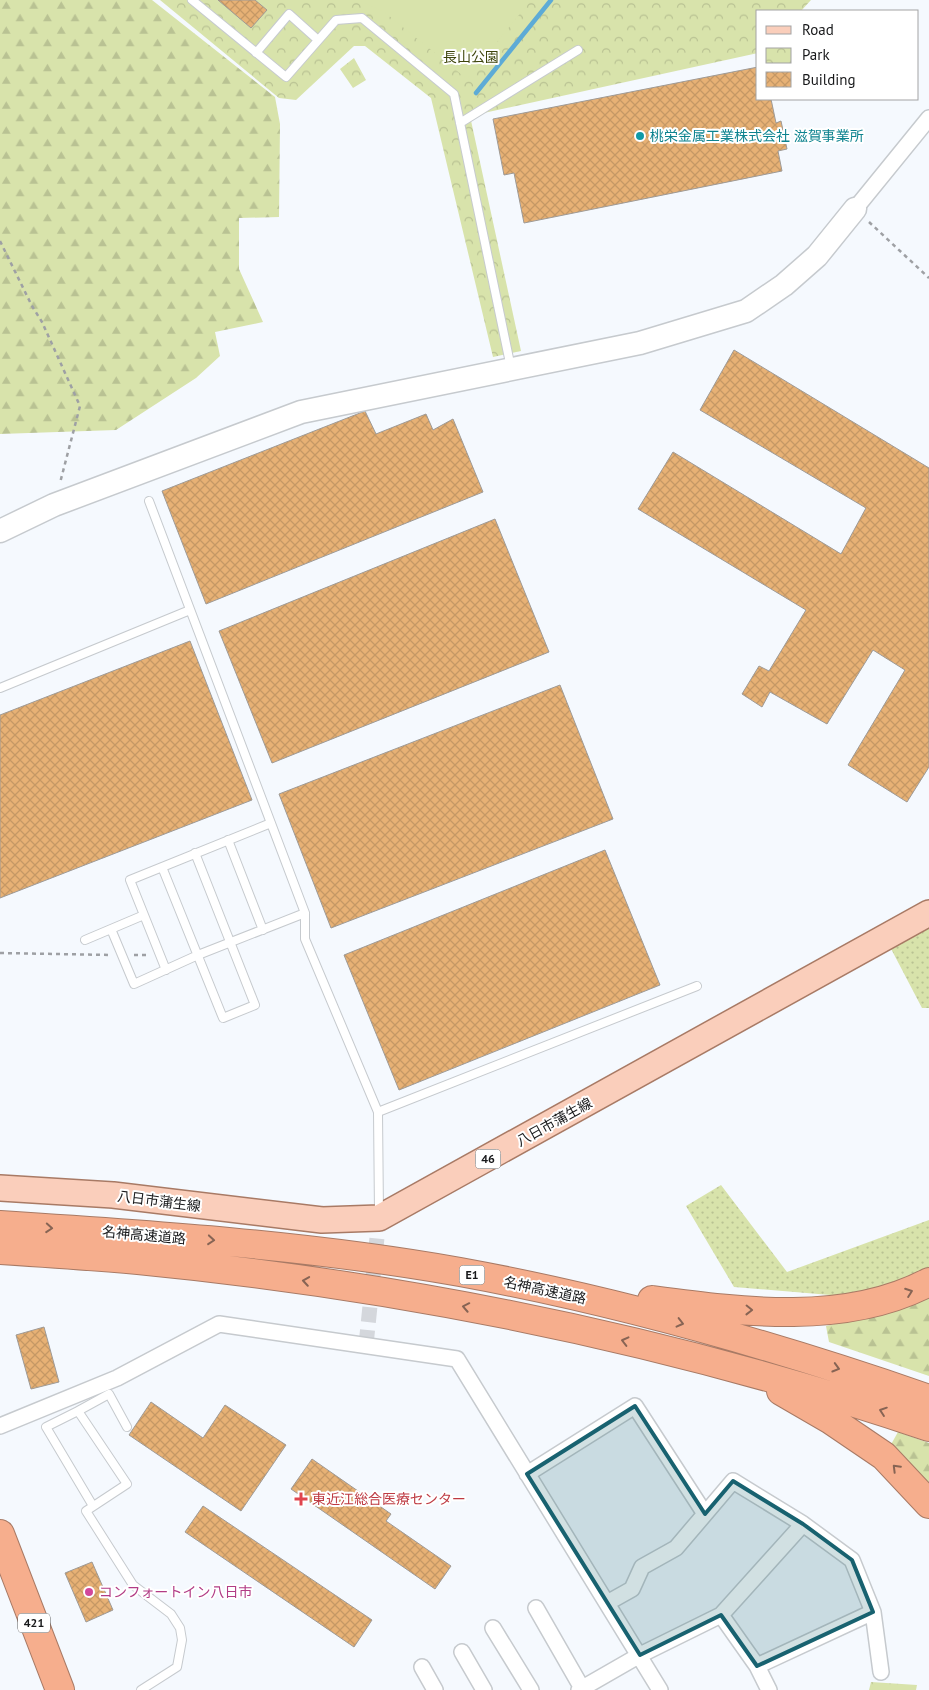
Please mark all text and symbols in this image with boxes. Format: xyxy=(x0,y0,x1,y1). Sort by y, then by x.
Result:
legend xyxy=(756,10,919,100)
text: Road xyxy=(802,20,834,39)
text: Park xyxy=(802,45,830,64)
park label: 長山公園 xyxy=(443,48,499,66)
text: Building xyxy=(802,70,856,89)
place label: 桃栄金属工業株式会社 滋賀事業所 xyxy=(650,127,864,145)
marker: 桃栄金属工業株式会社 滋賀事業所 xyxy=(634,130,646,142)
street label: 八日市蒲生線 xyxy=(513,1094,595,1150)
road number: 46 xyxy=(476,1150,500,1168)
street label: 八日市蒲生線 xyxy=(116,1187,202,1215)
one-way arrow xyxy=(45,1222,53,1233)
street label: 名神高速道路 xyxy=(101,1222,187,1248)
one-way arrow xyxy=(207,1234,215,1245)
road number: E1 xyxy=(460,1266,484,1284)
street label: 名神高速道路 xyxy=(502,1272,588,1308)
one-way arrow xyxy=(301,1276,310,1286)
one-way arrow xyxy=(904,1288,912,1298)
one-way arrow xyxy=(462,1302,471,1312)
one-way arrow xyxy=(745,1305,753,1315)
one-way arrow xyxy=(676,1317,685,1328)
one-way arrow xyxy=(621,1336,630,1346)
one-way arrow xyxy=(832,1362,840,1372)
one-way arrow xyxy=(879,1407,888,1417)
one-way arrow xyxy=(893,1465,902,1474)
place label: 東近江総合医療センター xyxy=(312,1490,466,1508)
marker: 東近江総合医療センター xyxy=(294,1492,308,1506)
place label: コンフォートイン八日市 xyxy=(99,1583,253,1601)
marker: コンフォートイン八日市 xyxy=(83,1586,95,1598)
road number: 421 xyxy=(18,1614,50,1632)

